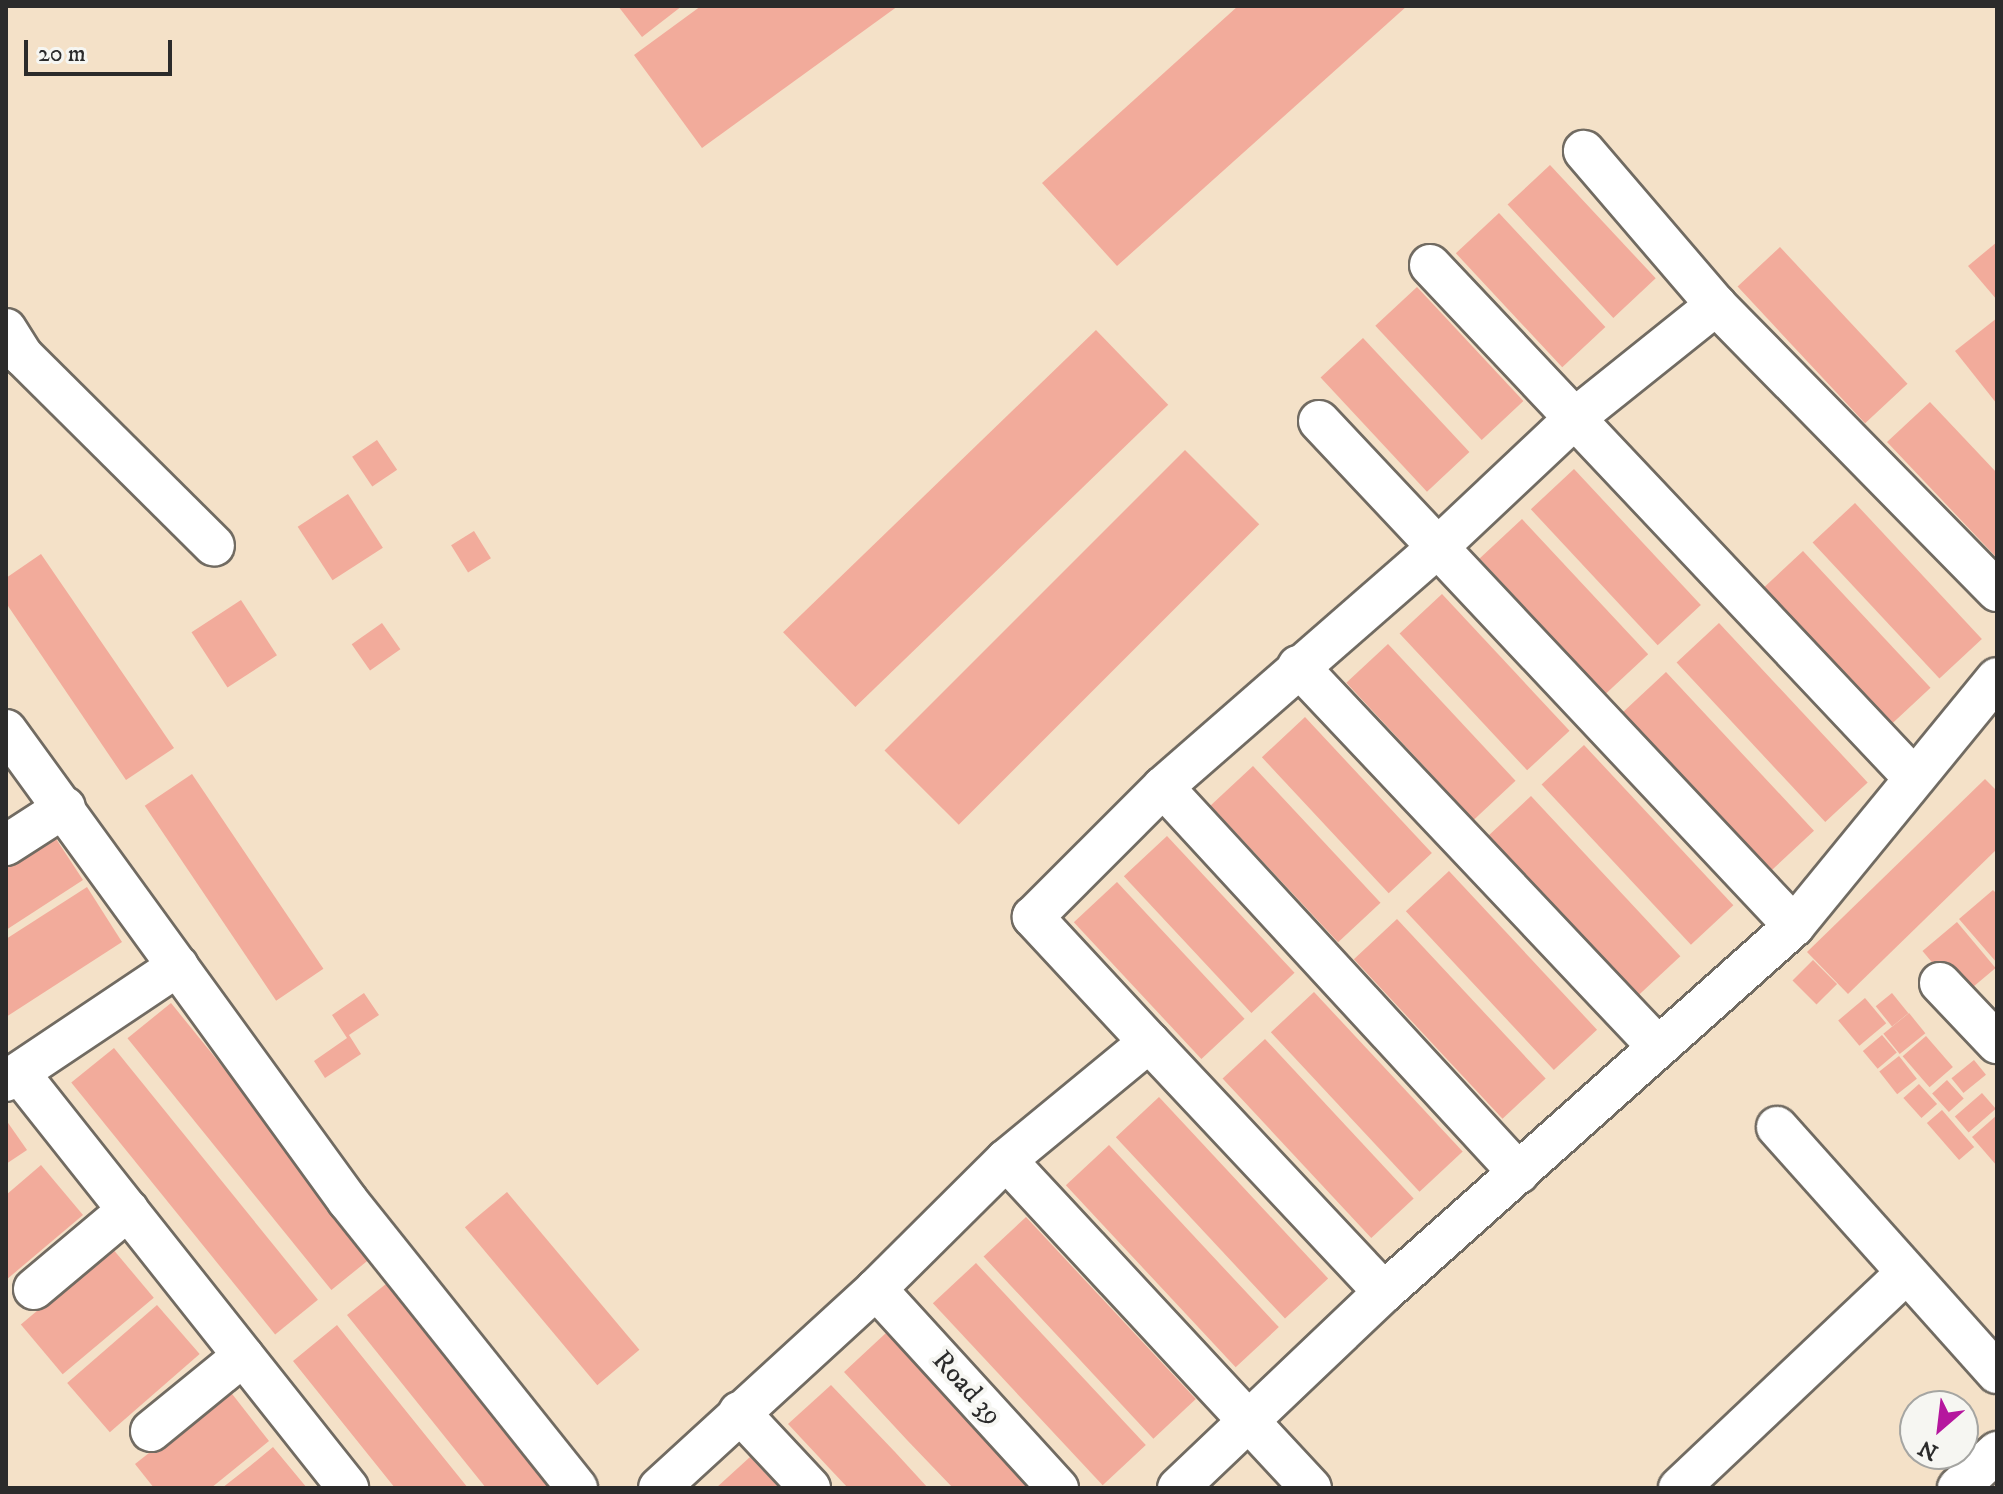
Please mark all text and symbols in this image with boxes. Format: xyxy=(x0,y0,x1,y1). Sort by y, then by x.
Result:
scale bar xyxy=(28,24,176,74)
text: 20 m xyxy=(38,39,86,69)
street label: Road 39 xyxy=(925,1344,1009,1432)
north arrow xyxy=(1899,1390,1979,1470)
text: N xyxy=(1914,1434,1943,1466)

